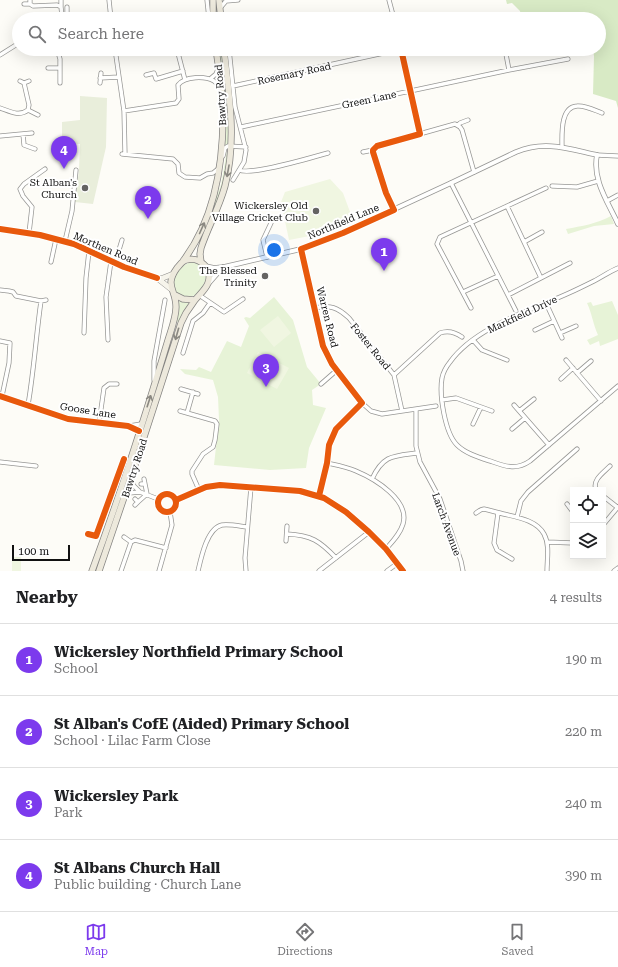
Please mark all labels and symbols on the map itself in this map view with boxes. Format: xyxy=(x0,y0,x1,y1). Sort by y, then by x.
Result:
street label: Rosemary Road xyxy=(256,60,332,87)
street label: Bawtry Road xyxy=(213,63,228,126)
street label: Green Lane xyxy=(341,88,398,111)
pin: 4 xyxy=(51,136,77,169)
one-way arrow xyxy=(224,164,232,177)
place label: St Alban's Church xyxy=(30,177,78,200)
marker: St Alban's Church xyxy=(80,183,90,193)
pin: 2 xyxy=(135,186,161,219)
place label: Wickersley Old Village Cricket Club xyxy=(212,200,309,223)
street label: Northfield Lane xyxy=(306,201,381,241)
marker: Wickersley Old Village Cricket Club xyxy=(311,206,321,216)
one-way arrow xyxy=(199,222,206,234)
street label: Morthen Road xyxy=(72,230,140,267)
pin: 1 xyxy=(371,238,397,271)
your location xyxy=(264,240,284,260)
place label: The Blessed Trinity xyxy=(199,265,258,288)
marker: The Blessed Trinity xyxy=(260,271,270,281)
street label: Warren Road xyxy=(315,286,341,349)
street label: Markfield Drive xyxy=(486,293,559,335)
street label: Foster Road xyxy=(348,321,393,372)
one-way arrow xyxy=(173,327,180,340)
pin: 3 xyxy=(253,354,279,387)
one-way arrow xyxy=(146,395,153,408)
street label: Goose Lane xyxy=(59,401,117,420)
street label: Bawtry Road xyxy=(120,437,149,499)
street label: Larch Avenue xyxy=(430,491,463,558)
scale bar xyxy=(12,543,70,562)

